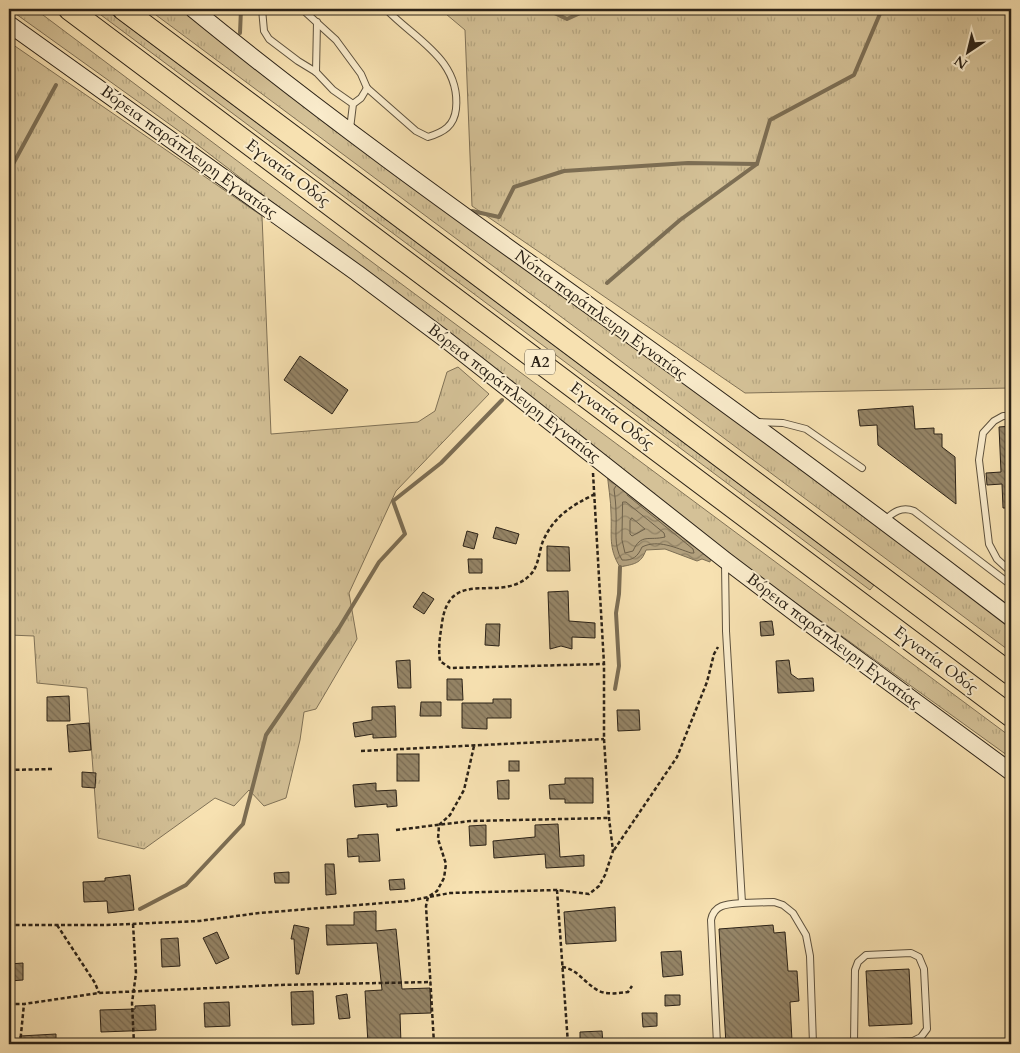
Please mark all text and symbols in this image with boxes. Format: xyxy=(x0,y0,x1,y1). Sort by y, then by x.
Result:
north arrow xyxy=(942,28,992,78)
text: N xyxy=(950,51,971,74)
street label: Βόρεια παράπλευρη Εγνατίας xyxy=(96,80,282,224)
street label: Εγνατία Οδός xyxy=(241,134,335,212)
street label: Νότια παράπλευρη Εγνατίας xyxy=(510,245,692,385)
street label: Βόρεια παράπλευρη Εγνατίας xyxy=(423,319,605,467)
road number: Α2 xyxy=(525,350,555,374)
street label: Εγνατία Οδός xyxy=(565,377,659,455)
street label: Βόρεια παράπλευρη Εγνατίας xyxy=(742,568,926,714)
street label: Εγνατία Οδός xyxy=(889,621,983,699)

